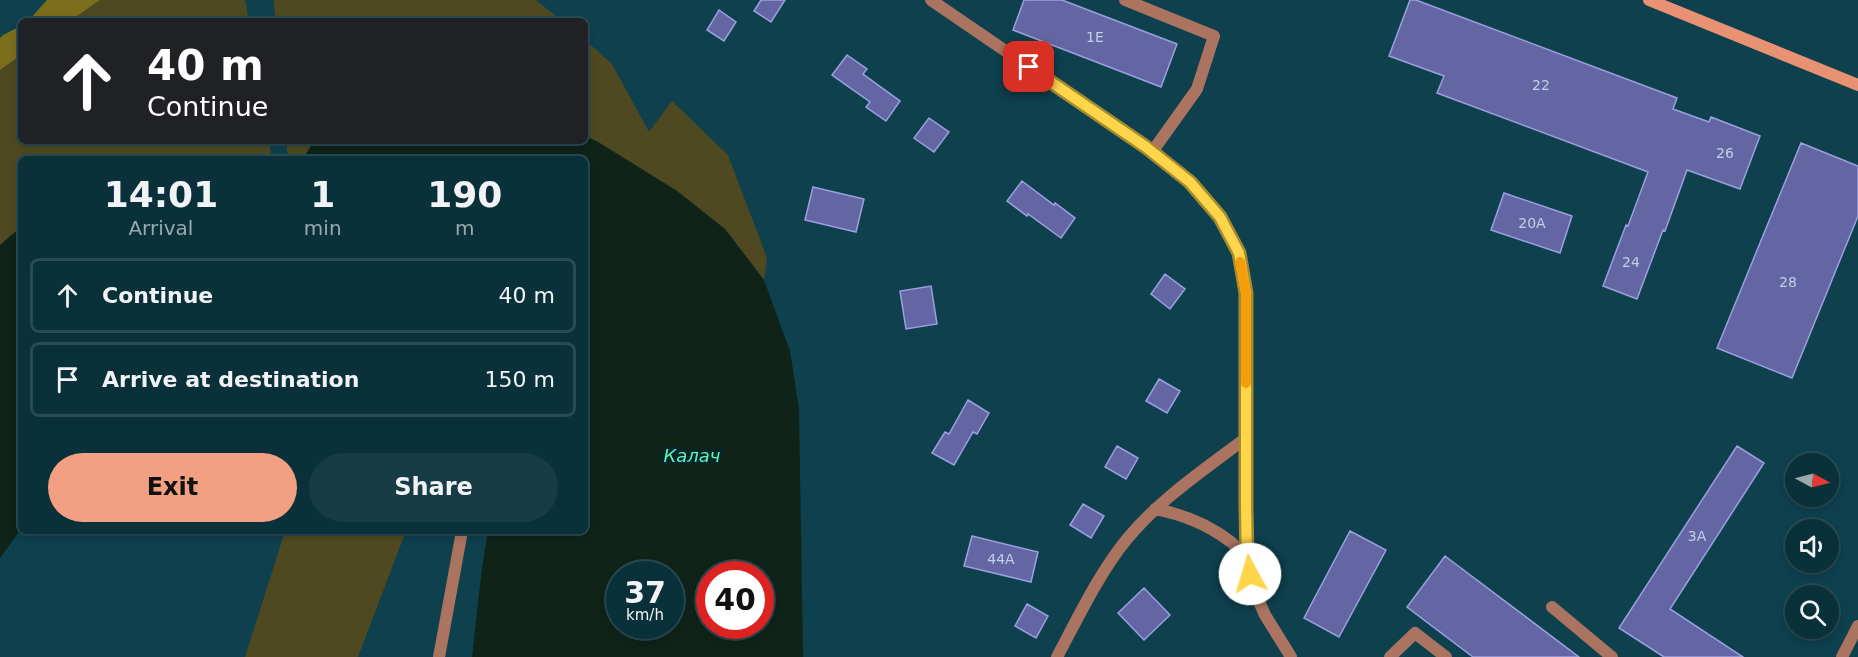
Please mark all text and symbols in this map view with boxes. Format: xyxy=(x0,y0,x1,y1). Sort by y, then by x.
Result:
house number: 1Е xyxy=(1086,29,1104,45)
text: 40 m xyxy=(147,41,264,90)
pin xyxy=(1003,41,1054,92)
icon: ahead xyxy=(48,42,126,120)
icon: arrive xyxy=(1012,50,1045,83)
house number: 22 xyxy=(1532,77,1550,93)
text: Continue xyxy=(147,91,268,122)
house number: 26 xyxy=(1716,145,1734,161)
text: 14:01 xyxy=(104,174,218,215)
text: 1 xyxy=(310,174,335,215)
text: 190 xyxy=(427,174,502,215)
house number: 20А xyxy=(1518,215,1546,231)
text: Arrival xyxy=(128,216,193,240)
text: min xyxy=(304,216,342,240)
text: m xyxy=(455,216,475,240)
house number: 24 xyxy=(1622,254,1640,270)
house number: 28 xyxy=(1779,274,1797,290)
icon: ahead xyxy=(51,279,84,312)
text: Continue xyxy=(102,283,213,308)
text: 40 m xyxy=(499,283,555,308)
icon: arrive xyxy=(51,363,84,396)
text: Arrive at destination xyxy=(102,367,359,392)
text: 150 m xyxy=(485,367,555,392)
water label: Калач xyxy=(664,445,720,466)
button: Exit xyxy=(48,453,297,522)
button: Share xyxy=(309,453,558,522)
north arrow xyxy=(1785,453,1839,507)
map controls xyxy=(1785,453,1839,639)
button: sound xyxy=(1785,519,1839,573)
house number: 3А xyxy=(1688,528,1707,544)
position arrow xyxy=(1218,542,1282,606)
house number: 44А xyxy=(987,551,1015,567)
speed limit sign: 40 xyxy=(696,561,774,639)
text: 37 xyxy=(624,575,666,610)
button: search xyxy=(1785,585,1839,639)
text: km/h xyxy=(626,606,664,624)

